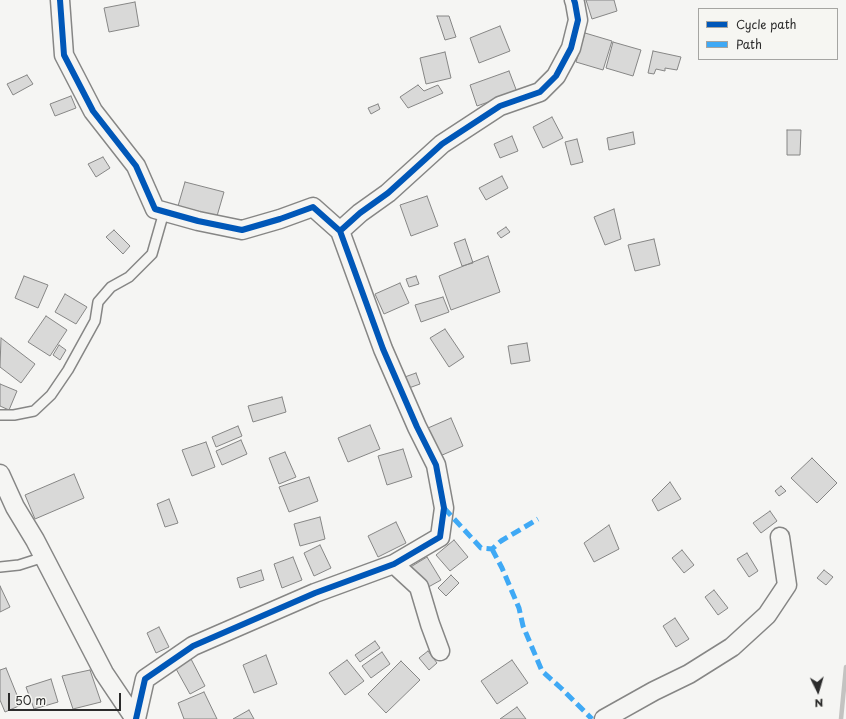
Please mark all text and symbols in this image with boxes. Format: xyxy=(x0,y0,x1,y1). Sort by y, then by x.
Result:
legend xyxy=(698,8,838,60)
text: Cycle path xyxy=(736,15,797,33)
text: Path xyxy=(736,35,762,53)
north arrow xyxy=(798,671,838,711)
scale bar xyxy=(10,685,123,711)
text: 50 m xyxy=(15,691,46,709)
text: N xyxy=(814,695,824,712)

